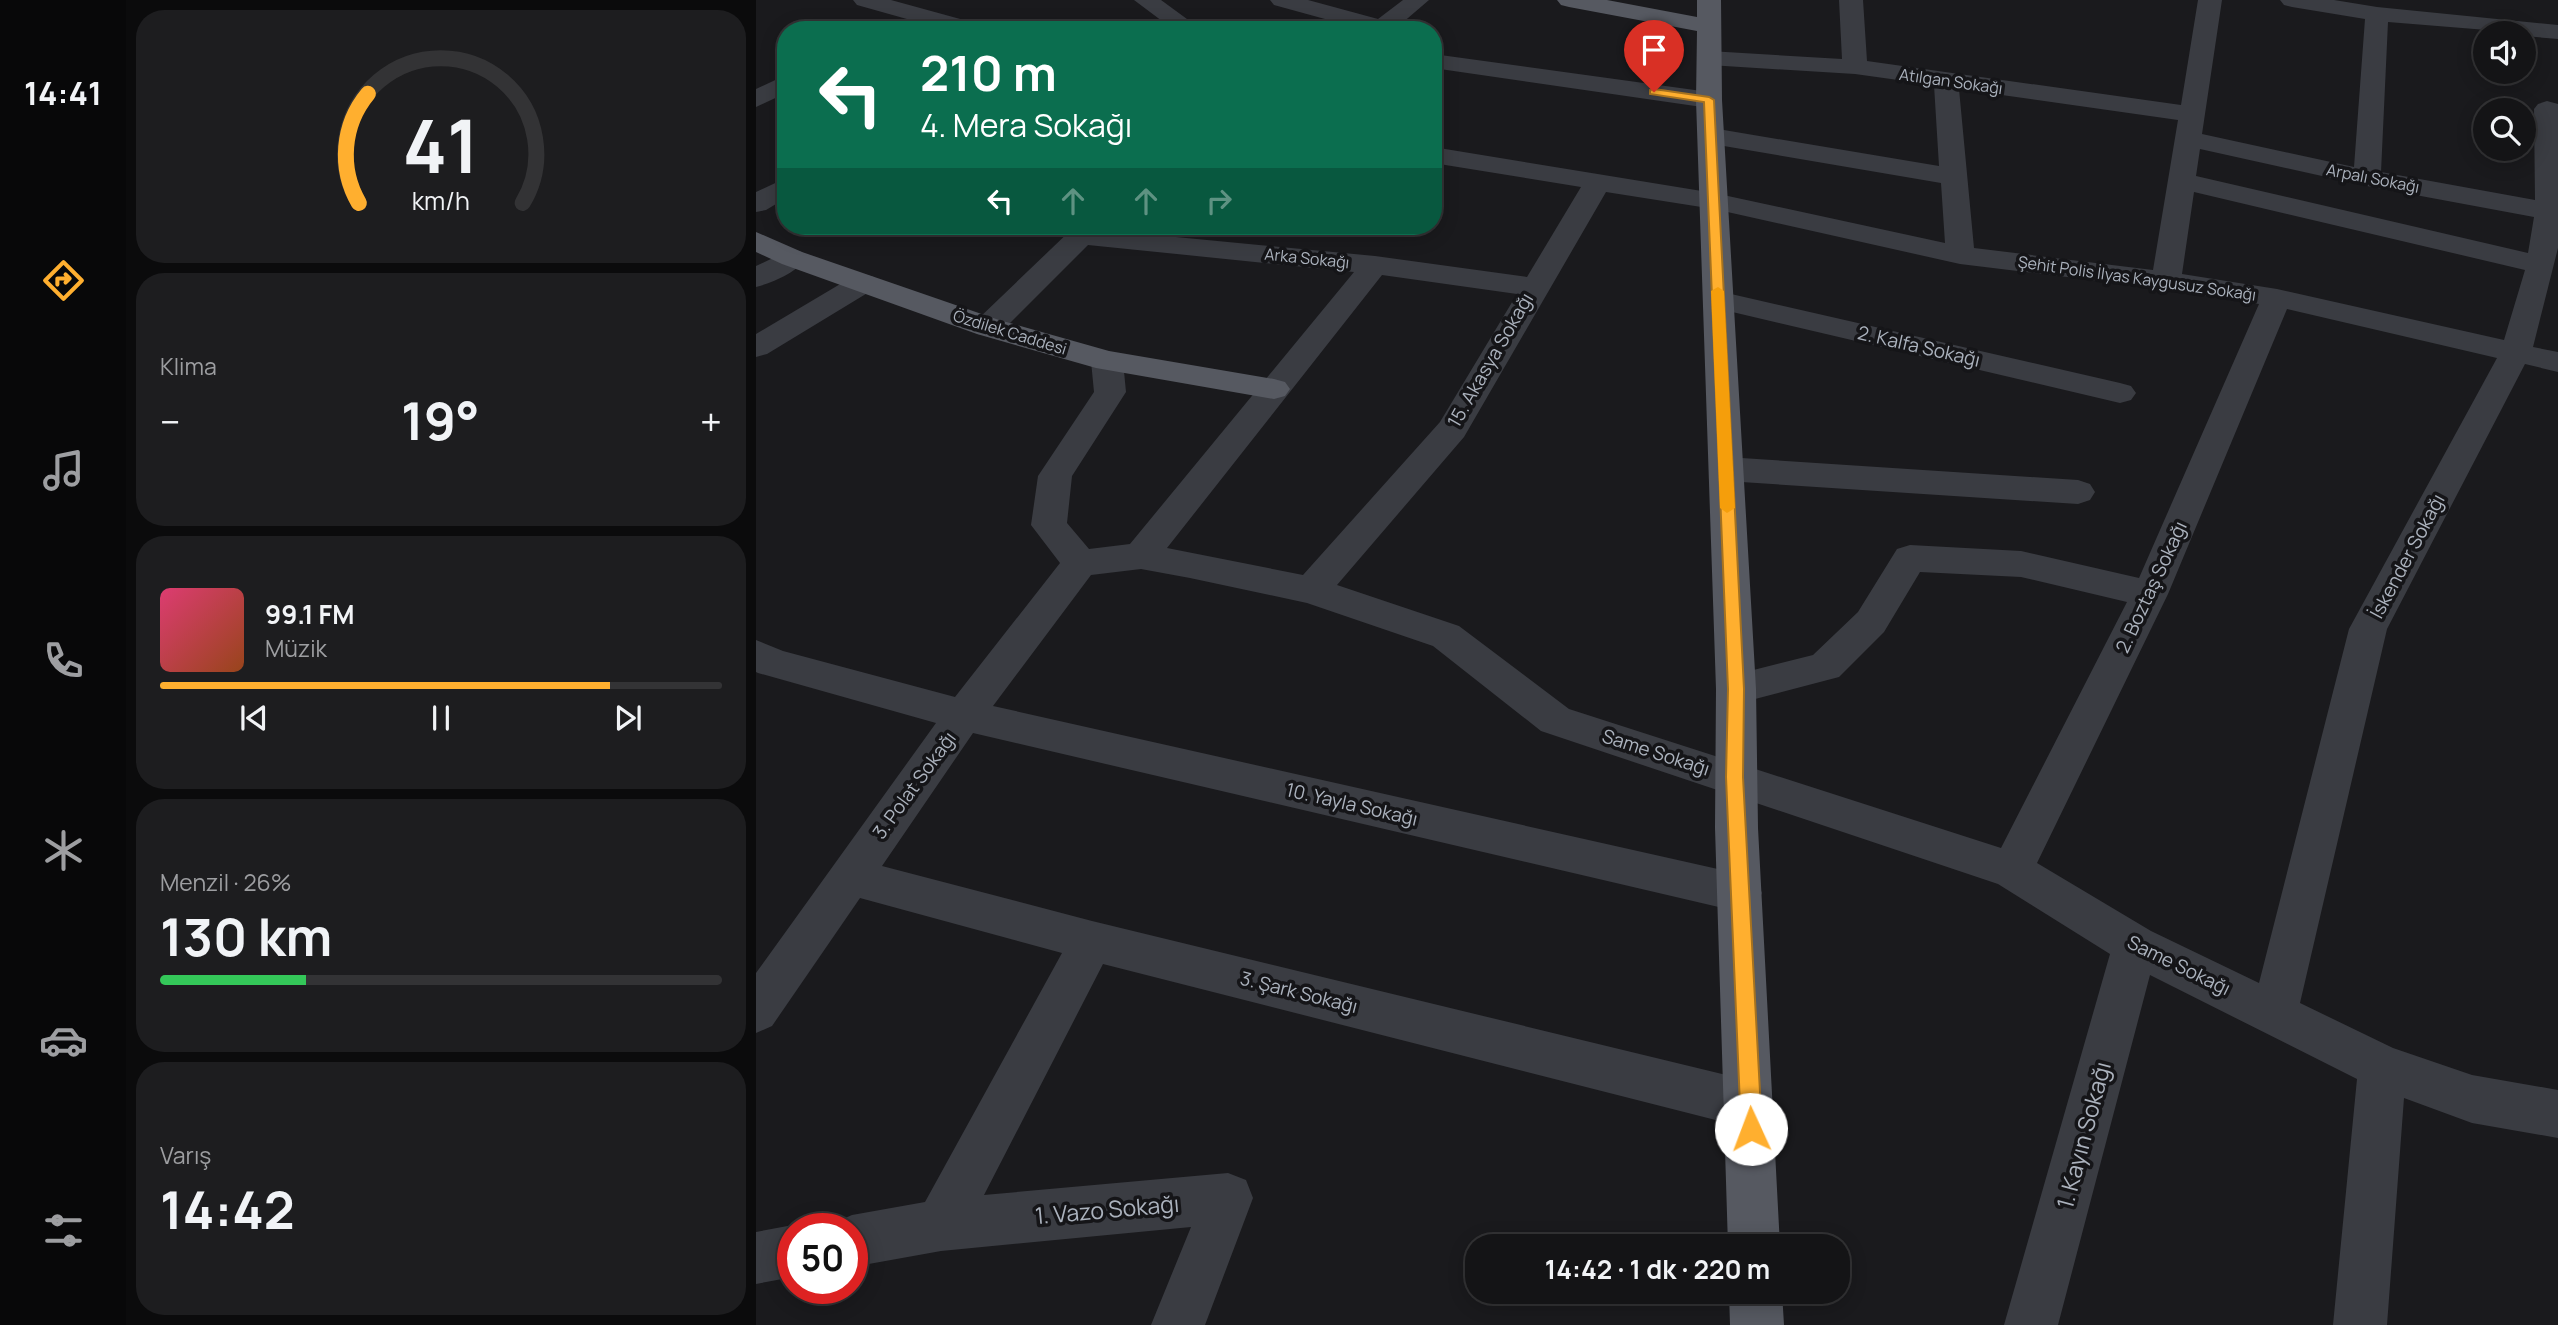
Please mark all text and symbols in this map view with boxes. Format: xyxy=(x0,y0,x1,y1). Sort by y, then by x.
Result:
pin xyxy=(1624,20,1684,92)
map controls xyxy=(2473,21,2536,161)
button: sound xyxy=(2473,21,2536,84)
icon: arrive xyxy=(1635,31,1673,69)
text: 210 m xyxy=(920,39,1057,106)
icon: left xyxy=(805,49,896,140)
street label: Atılgan Sokağı xyxy=(1898,63,2004,99)
text: 14:41 xyxy=(24,71,102,115)
text: 41 xyxy=(403,95,479,195)
button: search xyxy=(2473,98,2536,161)
text: 4. Mera Sokağı xyxy=(920,103,1132,147)
street label: Arpalı Sokağı xyxy=(2325,158,2421,198)
text: km/h xyxy=(412,182,470,217)
icon: left xyxy=(981,182,1019,220)
icon: ahead xyxy=(1054,182,1092,220)
icon: ahead xyxy=(1127,182,1165,220)
icon: right xyxy=(1200,182,1238,220)
street label: Arka Sokağı xyxy=(1263,243,1351,273)
street label: Şehit Polis İlyas Kaygusuz Sokağı xyxy=(2016,250,2258,306)
icon: directions xyxy=(39,256,88,305)
street label: 15. Akasya Sokağı xyxy=(1441,288,1539,432)
street label: Özdilek Caddesi xyxy=(951,304,1069,360)
street label: 2. Kalfa Sokağı xyxy=(1855,319,1983,373)
text: Klima xyxy=(160,350,217,382)
text: 19° xyxy=(401,385,480,456)
text: − xyxy=(160,395,181,447)
text: + xyxy=(700,395,722,447)
icon: music xyxy=(39,446,88,495)
street label: İskender Sokağı xyxy=(2363,489,2451,623)
street label: 2. Boztaş Sokağı xyxy=(2109,517,2193,657)
text: 99.1 FM xyxy=(265,596,354,632)
text: Müzik xyxy=(265,632,327,664)
icon: phone xyxy=(39,636,88,685)
icon: previous xyxy=(235,699,273,737)
icon: pause xyxy=(422,699,460,737)
icon: next xyxy=(609,699,647,737)
street label: Same Sokağı xyxy=(1599,722,1713,782)
street label: 3. Polat Sokağı xyxy=(866,726,962,844)
street label: 10. Yayla Sokağı xyxy=(1284,776,1420,832)
icon: climate xyxy=(39,826,88,875)
text: Menzil · 26% xyxy=(160,866,292,898)
text: 130 km xyxy=(160,901,332,972)
street label: Same Sokağı xyxy=(2123,929,2235,1001)
street label: 3. Şark Sokağı xyxy=(1238,965,1360,1019)
icon: car xyxy=(39,1016,88,1065)
street label: 1. Kayın Sokağı xyxy=(2048,1058,2118,1212)
position arrow xyxy=(1714,1092,1788,1166)
text: Varış xyxy=(160,1139,211,1171)
text: 14:42 xyxy=(160,1174,295,1245)
street label: 1. Vazo Sokağı xyxy=(1034,1187,1180,1231)
icon: filters xyxy=(39,1206,88,1255)
speed limit sign: 50 xyxy=(777,1213,868,1304)
text: 14:42 · 1 dk · 220 m xyxy=(1545,1251,1770,1287)

